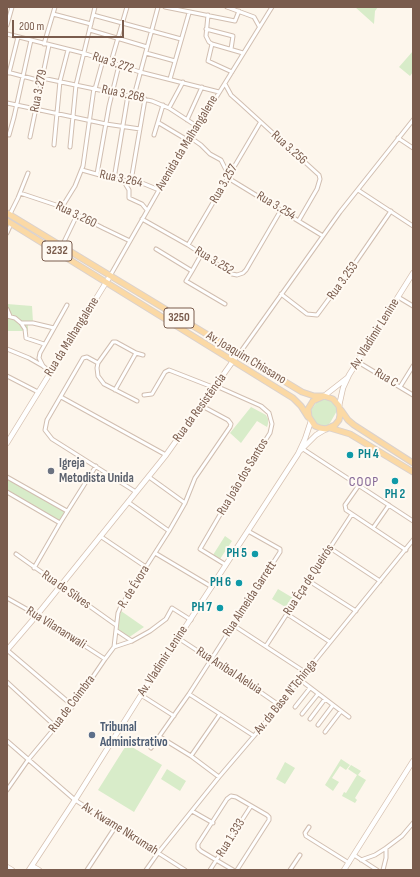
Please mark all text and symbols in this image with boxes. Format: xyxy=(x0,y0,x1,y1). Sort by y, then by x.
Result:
scale bar xyxy=(14,12,126,38)
text: 200 m xyxy=(19,19,44,34)
street label: Rua 3.272 xyxy=(90,49,136,77)
street label: Rua 3.279 xyxy=(27,68,51,114)
street label: Rua 3.268 xyxy=(100,82,146,106)
street label: Avenida da Malhangalene xyxy=(152,93,222,193)
street label: Rua 3.256 xyxy=(268,128,310,168)
street label: Rua 3.257 xyxy=(207,162,241,206)
street label: Rua 3.264 xyxy=(98,167,144,191)
street label: Rua 3.254 xyxy=(254,188,298,224)
street label: Rua 3.260 xyxy=(53,198,99,232)
road number: 3232 xyxy=(42,241,72,261)
street label: Rua 3.252 xyxy=(192,243,236,279)
street label: Rua 3.253 xyxy=(324,259,362,303)
street label: Rua da Malhangalene xyxy=(41,294,103,380)
street label: Av. Vladimir Lenine xyxy=(347,296,403,372)
road number: 3250 xyxy=(164,308,194,328)
street label: Av. Joaquim Chissano xyxy=(203,328,289,388)
street label: Rua C xyxy=(371,365,401,391)
street label: Rua da Resistência xyxy=(170,371,230,445)
street label: Rua João dos Santos xyxy=(214,436,272,518)
place label: PH 4 xyxy=(358,447,379,463)
marker: PH 4 xyxy=(345,450,355,460)
place label: Igreja Metodista Unida xyxy=(59,456,134,487)
marker: Igreja Metodista Unida xyxy=(46,466,56,476)
district label: COOP xyxy=(349,474,379,490)
marker: PH 2 xyxy=(390,476,400,486)
place label: PH 2 xyxy=(385,487,405,503)
street label: Rua Éça de Queirós xyxy=(280,542,338,618)
place label: PH 5 xyxy=(226,546,247,562)
marker: PH 5 xyxy=(250,549,260,559)
street label: Rua Almeida Garrett xyxy=(220,558,280,640)
street label: R. de Évora xyxy=(115,563,153,611)
street label: Rua de Silves xyxy=(38,567,94,613)
place label: PH 6 xyxy=(210,575,231,591)
marker: PH 6 xyxy=(234,578,244,588)
place label: PH 7 xyxy=(191,600,212,616)
street label: Rua Vilananwali xyxy=(23,603,89,653)
marker: PH 7 xyxy=(215,603,225,613)
street label: Av. Vladimir Lenine xyxy=(135,623,191,699)
street label: Rua Aníbal Aleluia xyxy=(193,644,265,698)
street label: Av. da Base N'Tchinga xyxy=(251,657,321,737)
street label: Rua de Coimbra xyxy=(45,672,99,736)
place label: Tribunal Administrativo xyxy=(100,720,168,751)
marker: Tribunal Administrativo xyxy=(87,730,97,740)
street label: Av. Kwame Nkrumah xyxy=(79,799,161,859)
street label: Rua 1.333 xyxy=(213,816,249,860)

